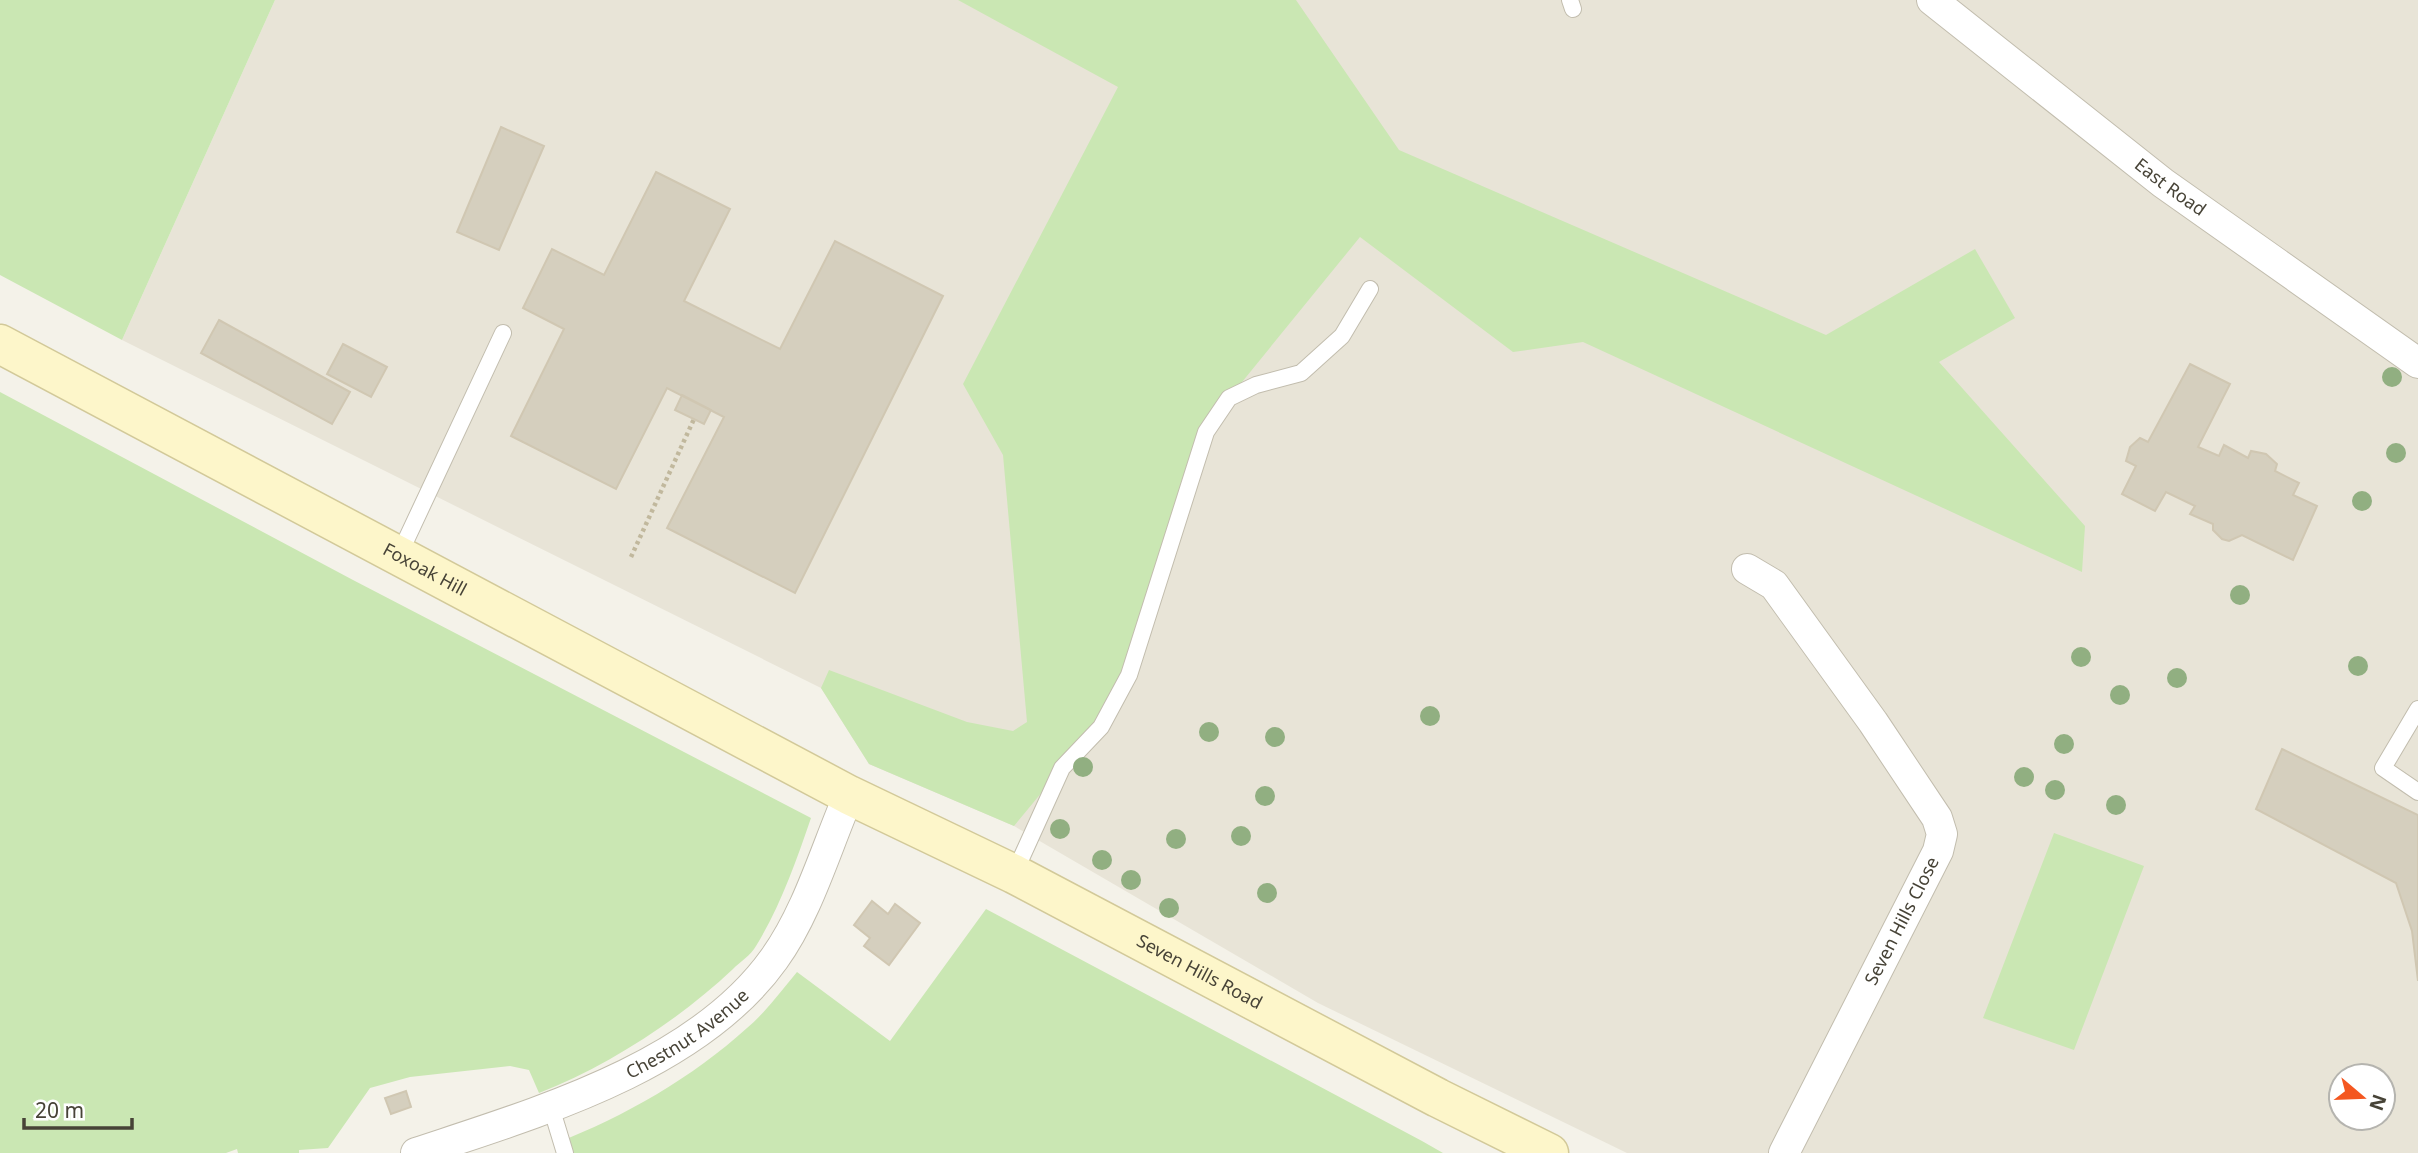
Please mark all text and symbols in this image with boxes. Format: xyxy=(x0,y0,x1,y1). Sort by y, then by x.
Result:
street label: East Road xyxy=(2130,152,2211,221)
street label: Foxoak Hill xyxy=(379,537,471,601)
street label: Seven Hills Close xyxy=(1858,852,1944,989)
street label: Seven Hills Road xyxy=(1133,928,1267,1014)
street label: Chestnut Avenue xyxy=(621,983,754,1084)
north arrow xyxy=(2327,1062,2397,1132)
scale bar xyxy=(24,1086,133,1130)
text: N xyxy=(2363,1091,2393,1114)
text: 20 m xyxy=(35,1096,84,1124)

